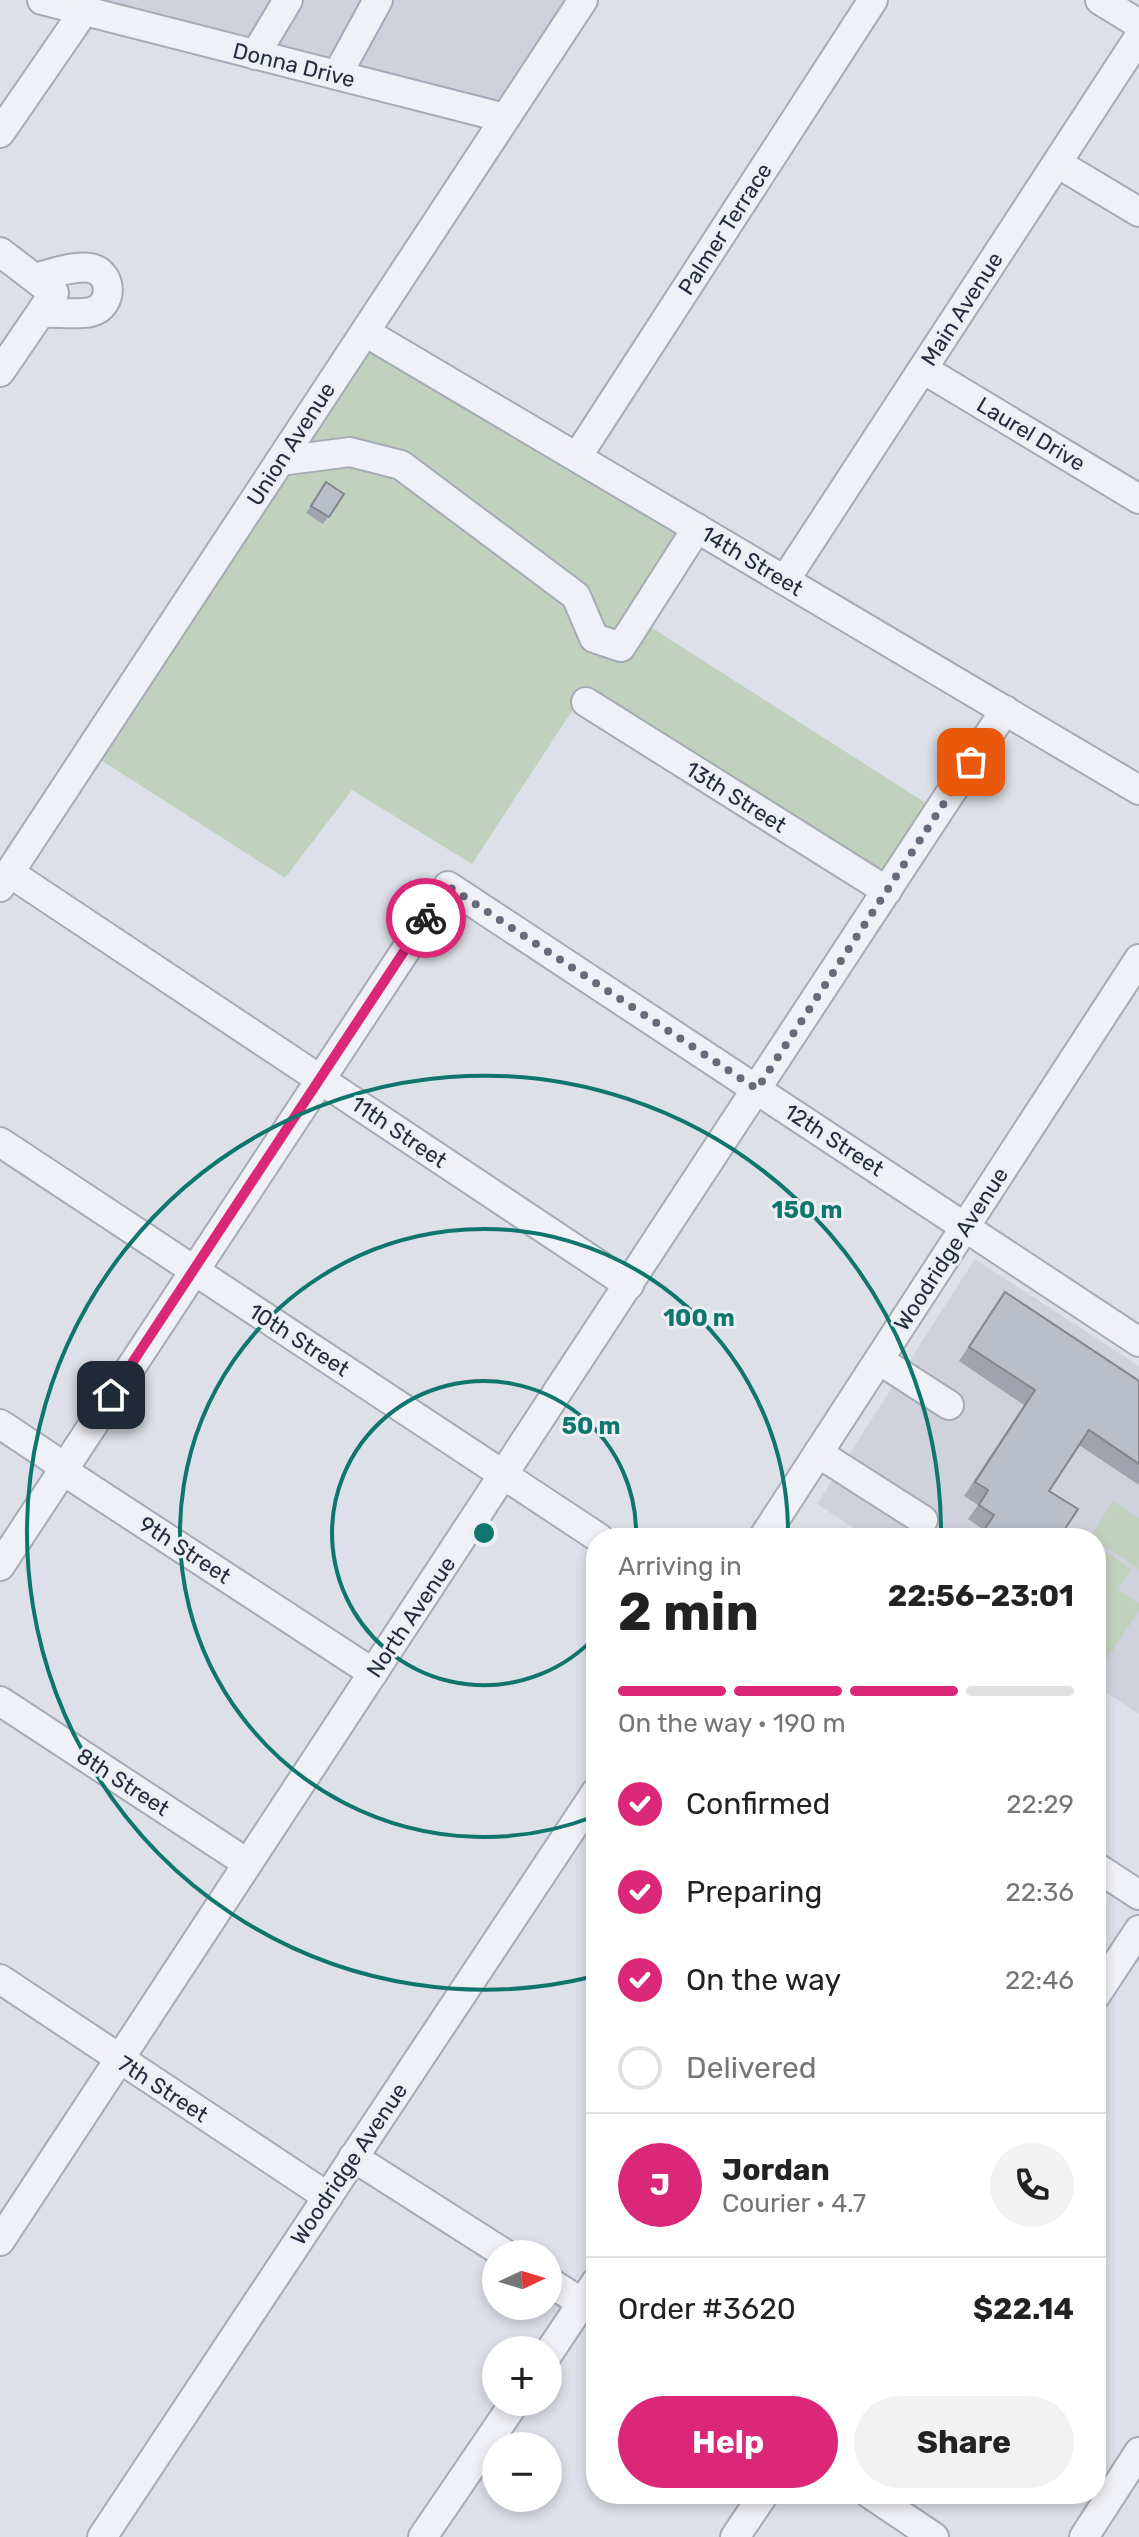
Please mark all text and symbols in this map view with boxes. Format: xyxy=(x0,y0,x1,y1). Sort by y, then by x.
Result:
street label: Donna Drive xyxy=(230,37,358,93)
street label: Palmer Terrace xyxy=(672,158,778,300)
street label: Main Avenue xyxy=(915,247,1009,371)
street label: Union Avenue xyxy=(241,377,341,511)
street label: Laurel Drive xyxy=(972,391,1090,477)
street label: 14th Street xyxy=(696,520,808,602)
pin xyxy=(937,728,1005,796)
icon: bag xyxy=(949,740,993,784)
street label: 13th Street xyxy=(681,755,792,839)
courier xyxy=(386,878,466,958)
icon: bike xyxy=(404,896,448,940)
street label: 11th Street xyxy=(346,1090,452,1174)
street label: 12th Street xyxy=(779,1098,889,1182)
street label: Woodridge Avenue xyxy=(888,1162,1014,1336)
text: 150 m xyxy=(772,1196,842,1224)
street label: 10th Street xyxy=(244,1298,355,1383)
text: 100 m xyxy=(663,1304,735,1332)
pin xyxy=(77,1361,145,1429)
icon: home xyxy=(89,1373,133,1417)
text: 50 m xyxy=(562,1412,620,1440)
street label: 9th Street xyxy=(134,1510,236,1590)
centre of rings xyxy=(470,1519,498,1547)
street label: North Avenue xyxy=(361,1551,461,1683)
text: Arriving in xyxy=(618,1551,742,1582)
text: 22:56–23:01 xyxy=(888,1578,1074,1614)
text: 2 min xyxy=(618,1581,759,1643)
text: On the way · 190 m xyxy=(618,1708,846,1739)
street label: 8th Street xyxy=(72,1742,175,1822)
icon: check xyxy=(618,1782,662,1826)
text: Confirmed xyxy=(686,1786,830,1822)
text: 22:29 xyxy=(1006,1789,1074,1820)
icon: check xyxy=(618,1870,662,1914)
text: Preparing xyxy=(686,1874,822,1910)
text: 22:36 xyxy=(1006,1877,1074,1908)
icon: check xyxy=(618,1958,662,2002)
text: On the way xyxy=(686,1962,841,1998)
text: 22:46 xyxy=(1005,1965,1074,1996)
street label: 7th Street xyxy=(113,2050,214,2128)
text: Delivered xyxy=(686,2050,817,2086)
street label: Woodridge Avenue xyxy=(285,2078,413,2250)
button: phone xyxy=(990,2143,1074,2227)
text: Jordan xyxy=(722,2152,830,2188)
text: J xyxy=(650,2167,670,2203)
text: Courier · 4.7 xyxy=(722,2188,866,2219)
north arrow xyxy=(482,2240,562,2320)
map controls xyxy=(482,2240,562,2512)
text: Order #3620 xyxy=(618,2291,796,2327)
text: $22.14 xyxy=(973,2291,1074,2327)
button: + xyxy=(482,2336,562,2416)
button: Help xyxy=(618,2396,838,2488)
button: Share xyxy=(854,2396,1074,2488)
button: − xyxy=(482,2432,562,2512)

